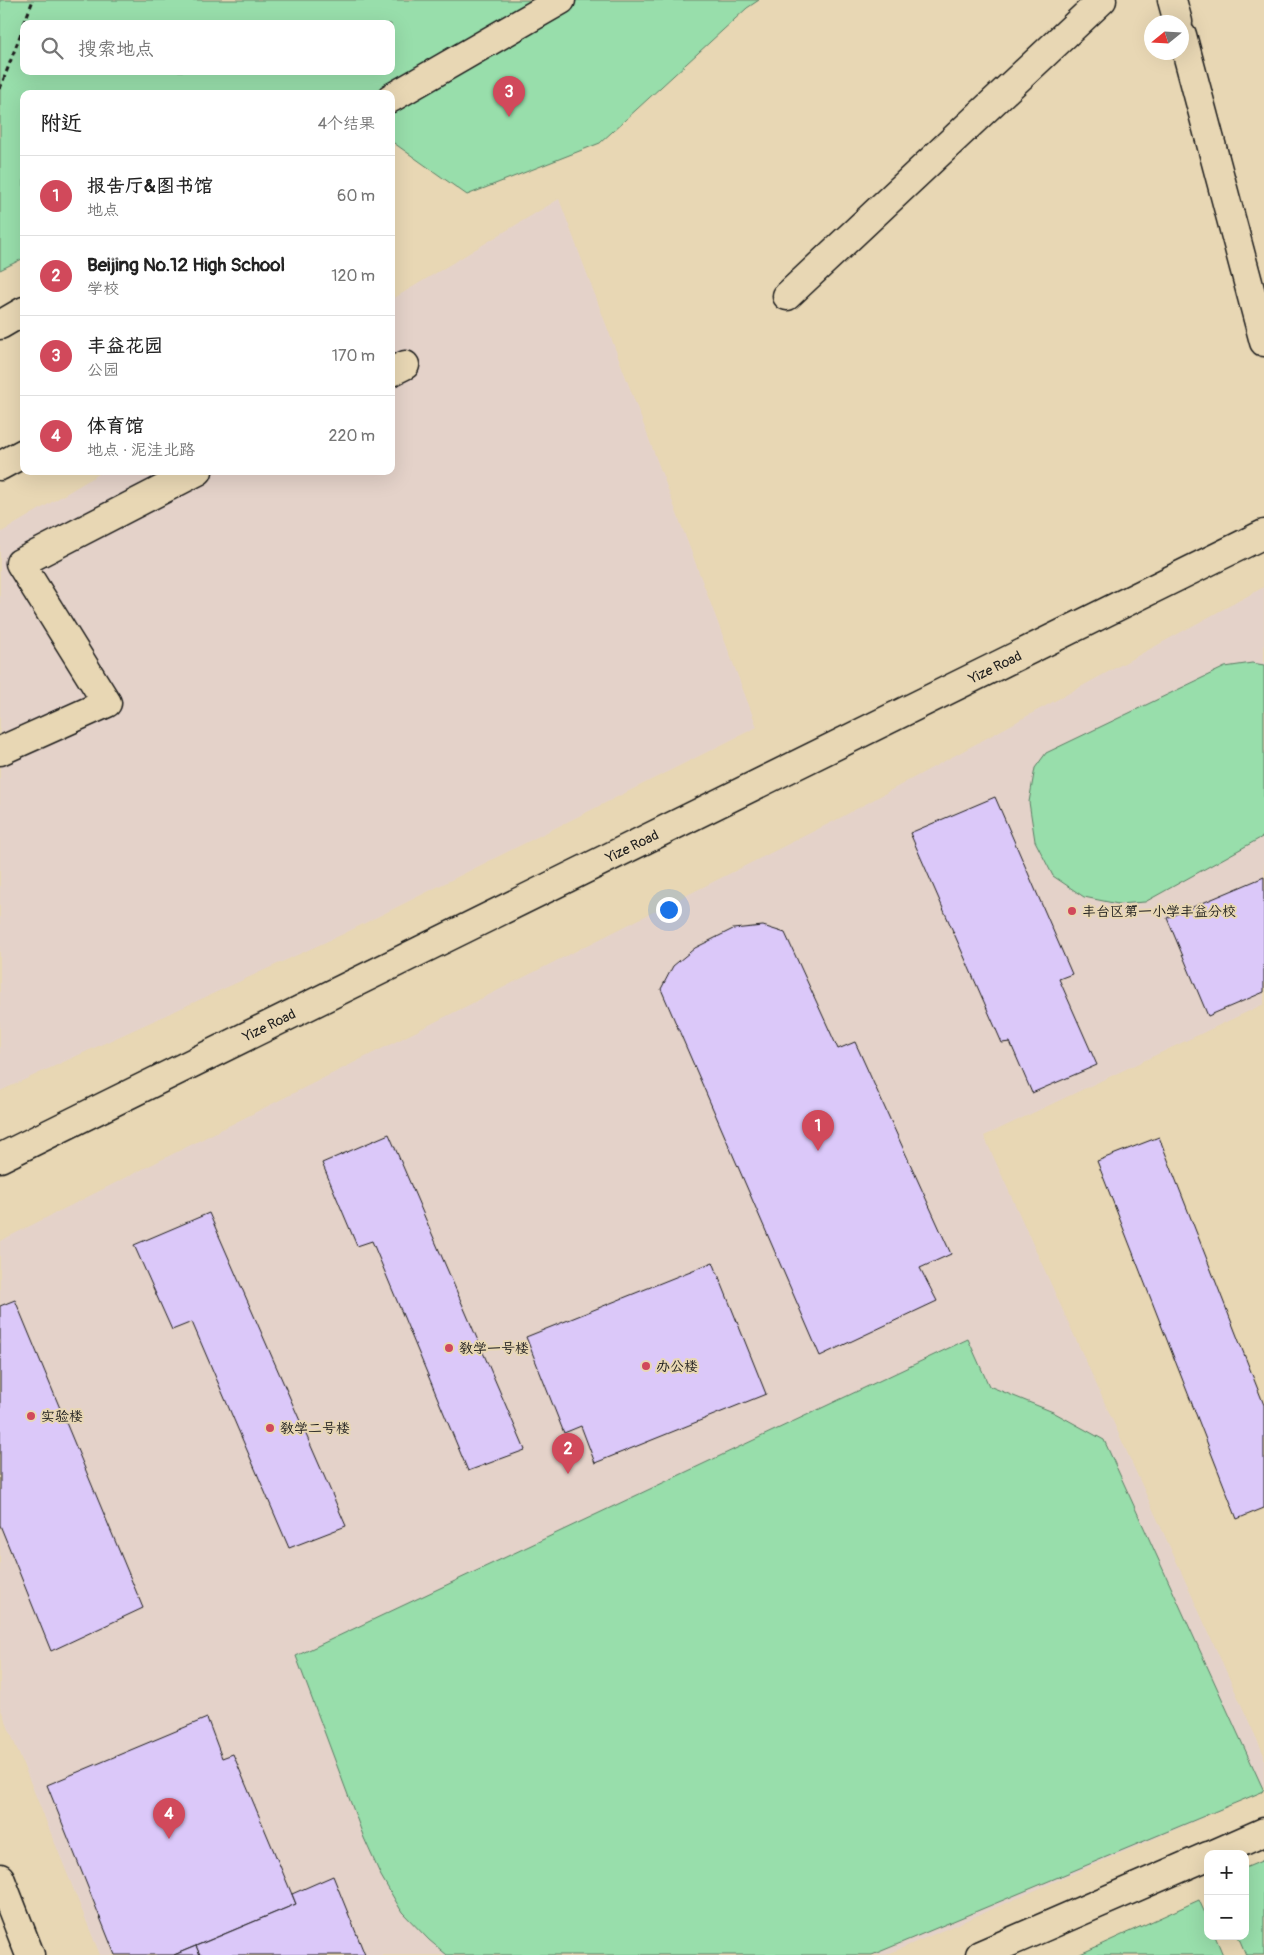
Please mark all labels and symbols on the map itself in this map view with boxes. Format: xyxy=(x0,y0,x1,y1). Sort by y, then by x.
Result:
north arrow xyxy=(1144,15,1189,60)
pin: 3 xyxy=(493,76,525,117)
street label: Yize Road xyxy=(965,647,1024,688)
street label: Yize Road xyxy=(602,826,661,867)
your location xyxy=(656,897,682,923)
place label: 丰台区第一小学丰益分校 xyxy=(1082,903,1236,920)
marker: 丰台区第一小学丰益分校 xyxy=(1066,905,1078,917)
street label: Yize Road xyxy=(239,1005,298,1046)
pin: 1 xyxy=(802,1110,834,1151)
place label: 教学一号楼 xyxy=(459,1340,529,1357)
marker: 教学一号楼 xyxy=(443,1342,455,1354)
place label: 办公楼 xyxy=(656,1358,698,1375)
marker: 办公楼 xyxy=(640,1360,652,1372)
place label: 实验楼 xyxy=(41,1408,83,1425)
marker: 实验楼 xyxy=(25,1410,37,1422)
place label: 教学二号楼 xyxy=(280,1420,350,1437)
marker: 教学二号楼 xyxy=(264,1422,276,1434)
pin: 2 xyxy=(552,1433,584,1474)
pin: 4 xyxy=(153,1798,185,1839)

